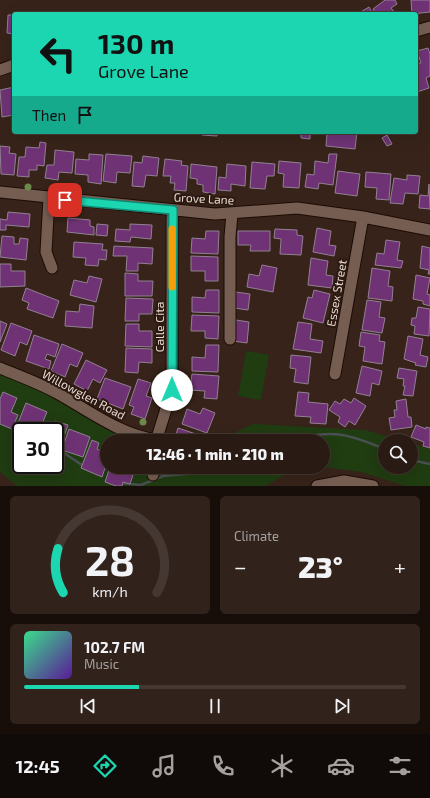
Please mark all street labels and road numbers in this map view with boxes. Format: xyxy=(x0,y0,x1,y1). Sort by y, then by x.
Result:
street label: Grove Lane xyxy=(173,189,235,207)
street label: Essex Street xyxy=(323,258,349,328)
street label: Calle Cita xyxy=(152,302,166,352)
street label: Willowglen Road xyxy=(40,366,128,422)

